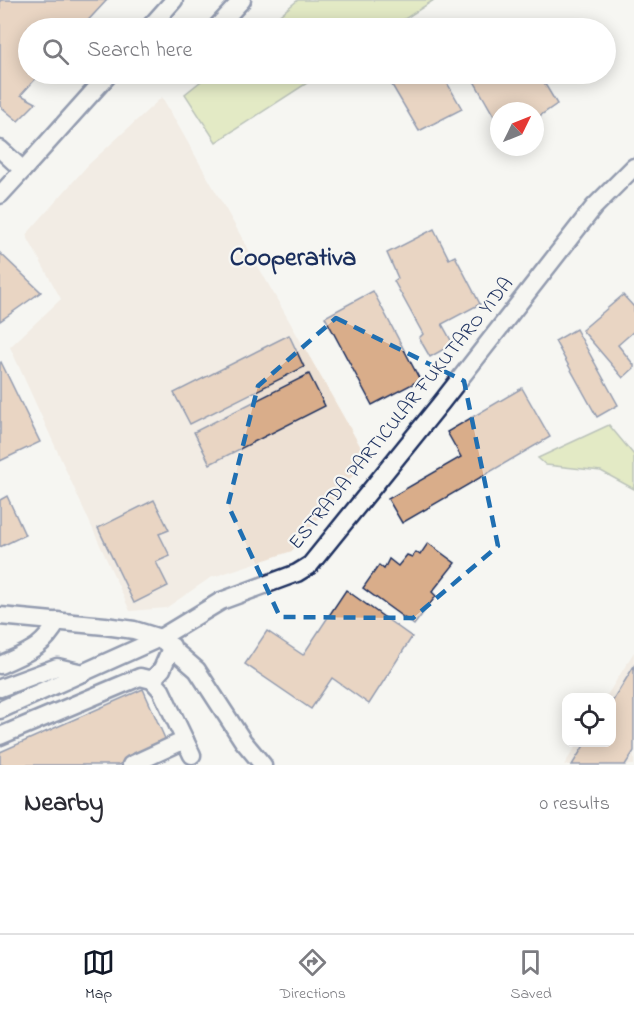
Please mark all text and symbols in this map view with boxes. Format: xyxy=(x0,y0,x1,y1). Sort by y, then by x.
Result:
search box xyxy=(18,18,616,84)
icon: search xyxy=(39,35,72,68)
text: Search here xyxy=(87,35,192,67)
north arrow xyxy=(490,102,544,156)
district label: Cooperativa xyxy=(230,240,356,278)
street label: ESTRADA PARTICULAR FUKUTARO YIDA xyxy=(283,272,521,556)
map controls xyxy=(562,693,616,747)
button: locate xyxy=(562,693,616,747)
text: Nearby xyxy=(24,785,103,823)
text: 0 results xyxy=(539,790,610,819)
tab: Map xyxy=(82,946,115,1006)
tab: Directions xyxy=(279,946,346,1006)
tab: Saved xyxy=(510,946,552,1006)

